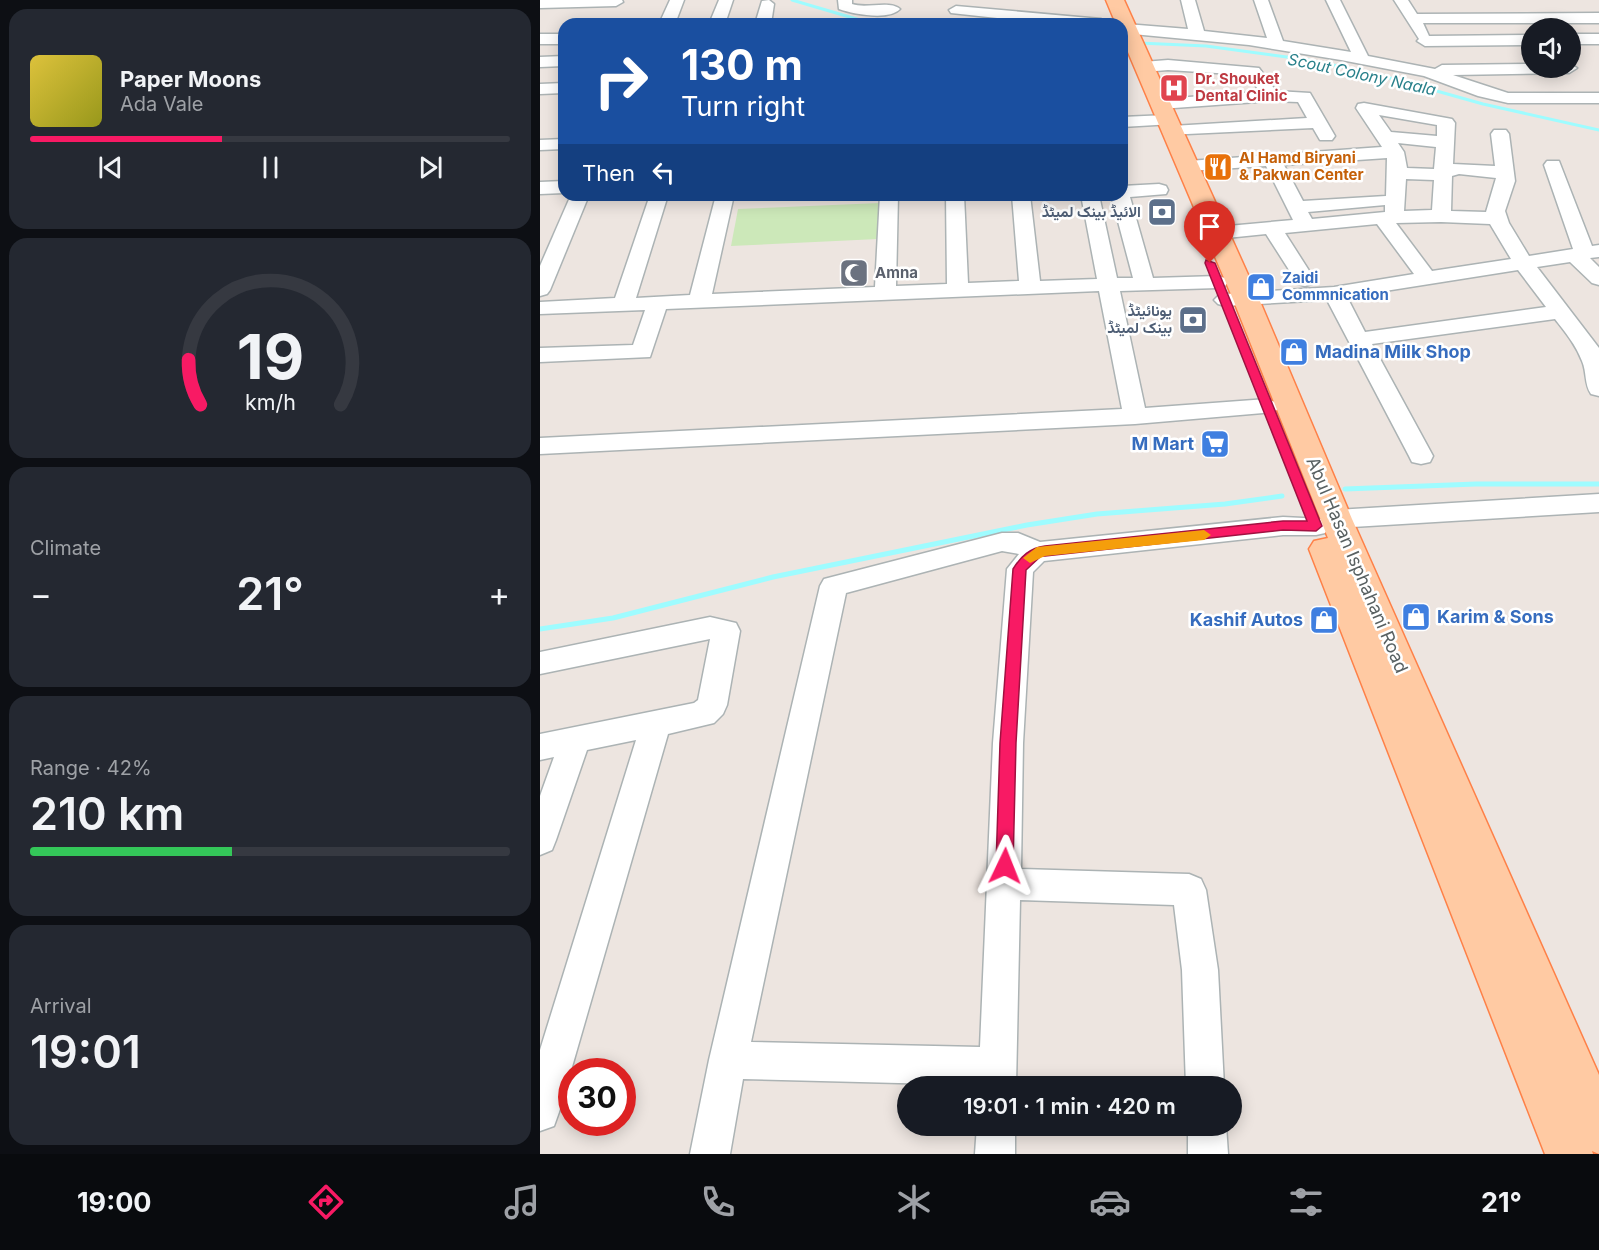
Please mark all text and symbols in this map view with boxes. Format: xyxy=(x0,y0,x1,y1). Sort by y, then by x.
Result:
map controls xyxy=(1521,18,1581,78)
button: sound xyxy=(1521,18,1581,78)
text: 130 m xyxy=(681,39,803,90)
icon: right xyxy=(582,42,660,120)
water label: Scout Colony Naala xyxy=(1286,49,1438,100)
text: Paper Moons xyxy=(120,66,261,92)
place label: Dr. Shouket Dental Clinic xyxy=(1195,69,1288,105)
hospital icon: Dr. Shouket Dental Clinic xyxy=(1158,72,1190,104)
text: Turn right xyxy=(681,90,805,123)
text: Ada Vale xyxy=(120,92,203,116)
place label: Al Hamd Biryani & Pakwan Center xyxy=(1239,148,1364,184)
icon: previous xyxy=(94,151,127,184)
icon: pause xyxy=(254,151,287,184)
icon: next xyxy=(414,151,447,184)
restaurant icon: Al Hamd Biryani & Pakwan Center xyxy=(1202,151,1234,183)
icon: left xyxy=(647,156,680,189)
text: Then xyxy=(582,160,635,186)
bank icon: الائیڈ بینک لمیٹڈ xyxy=(1146,196,1178,228)
pin xyxy=(1184,201,1235,263)
place label: الائیڈ بینک لمیٹڈ xyxy=(1042,202,1141,221)
icon: arrive xyxy=(1193,210,1226,243)
mosque icon: Amna xyxy=(838,257,870,289)
place label: Amna xyxy=(875,263,918,282)
place label: Zaidi Commnication xyxy=(1282,268,1389,304)
shop icon: Zaidi Commnication xyxy=(1245,271,1277,303)
place label: یونائیٹڈ بینک لمیٹڈ xyxy=(1107,301,1172,337)
bank icon: یونائیٹڈ بینک لمیٹڈ xyxy=(1177,304,1209,336)
text: 19 xyxy=(236,319,304,394)
shop icon: Madina Milk Shop xyxy=(1278,336,1310,368)
place label: Madina Milk Shop xyxy=(1315,341,1471,362)
text: km/h xyxy=(245,389,295,415)
supermarket icon: M Mart xyxy=(1199,428,1231,460)
place label: M Mart xyxy=(1131,433,1194,454)
street label: Abul Hasan Isphahani Road xyxy=(1302,454,1413,676)
text: Climate xyxy=(30,536,101,560)
text: 21° xyxy=(236,566,304,621)
text: − xyxy=(30,574,52,614)
text: + xyxy=(488,574,510,614)
shop icon: Karim & Sons xyxy=(1400,601,1432,633)
shop icon: Kashif Autos xyxy=(1308,604,1340,636)
place label: Karim & Sons xyxy=(1437,606,1554,627)
place label: Kashif Autos xyxy=(1190,609,1303,630)
text: Range · 42% xyxy=(30,756,152,780)
text: 210 km xyxy=(30,786,184,841)
position arrow xyxy=(973,834,1037,898)
text: Arrival xyxy=(30,994,92,1018)
text: 19:01 xyxy=(30,1024,141,1079)
speed limit sign: 30 xyxy=(558,1058,636,1136)
text: 19:01 · 1 min · 420 m xyxy=(963,1093,1176,1119)
icon: directions xyxy=(305,1181,347,1223)
icon: music xyxy=(501,1181,543,1223)
icon: phone xyxy=(697,1181,739,1223)
icon: climate xyxy=(893,1181,935,1223)
icon: car xyxy=(1089,1181,1131,1223)
icon: filters xyxy=(1285,1181,1327,1223)
text: 19:00 xyxy=(77,1186,152,1219)
text: 21° xyxy=(1481,1186,1522,1219)

